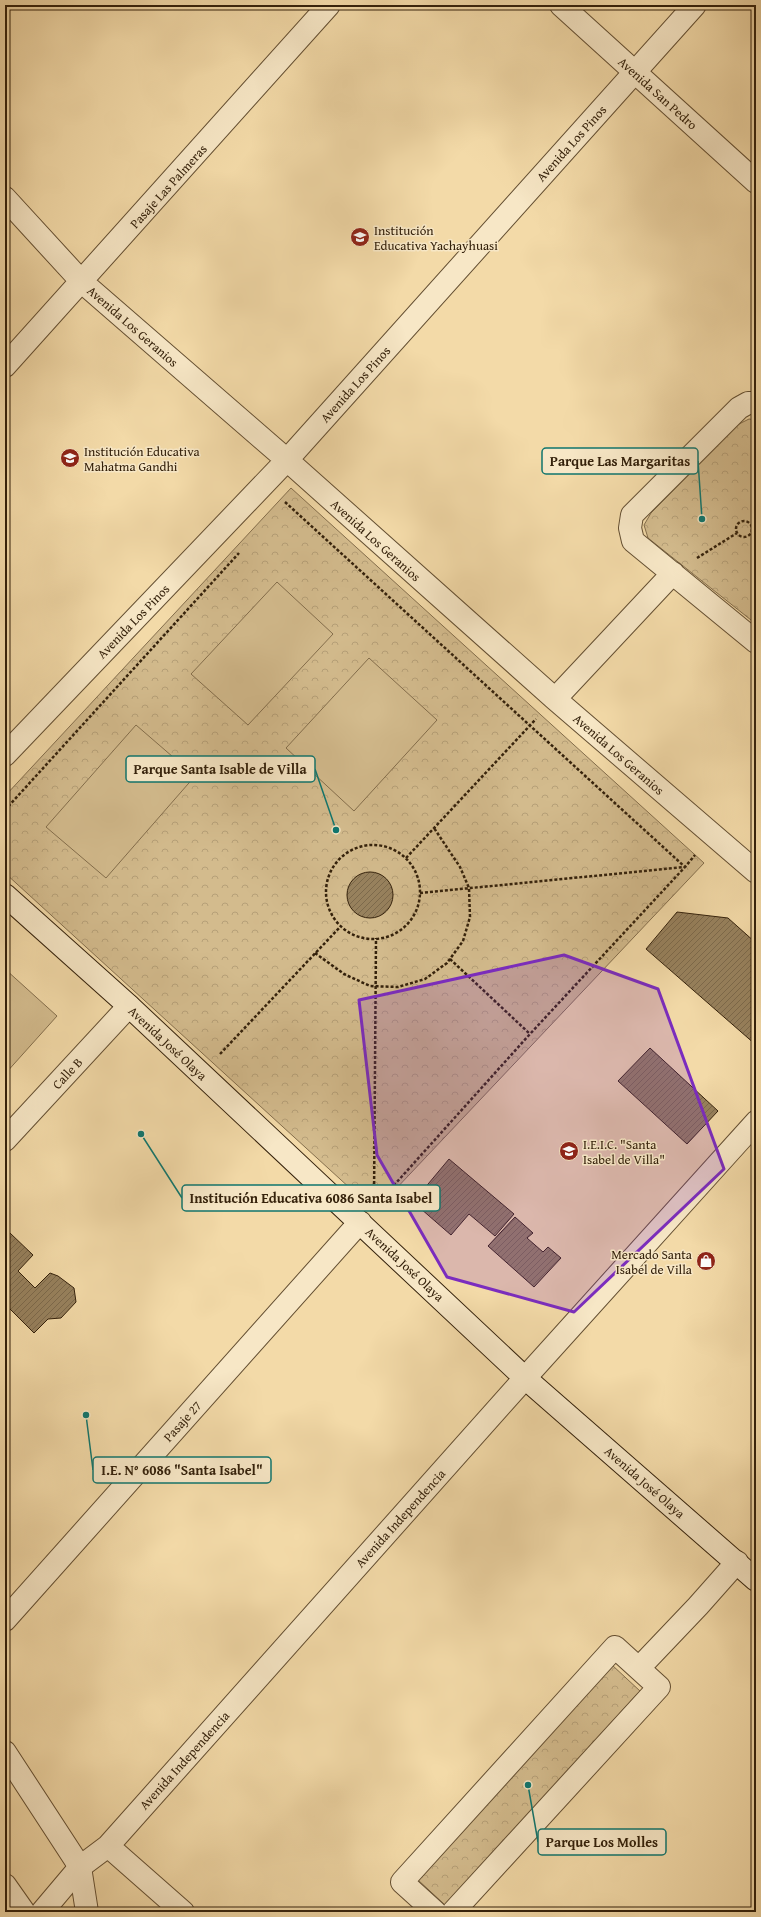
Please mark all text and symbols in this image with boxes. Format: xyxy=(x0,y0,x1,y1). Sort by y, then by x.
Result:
street label: Avenida San Pedro xyxy=(614,53,702,134)
street label: Avenida Los Pinos xyxy=(532,101,611,186)
street label: Pasaje Las Palmeras xyxy=(125,140,211,233)
place label: Institución Educativa Yachayhuasi xyxy=(374,221,498,255)
school or university icon: Institución Educativa Yachayhuasi xyxy=(349,226,371,248)
street label: Avenida Los Geranios xyxy=(83,281,182,371)
street label: Avenida Los Pinos xyxy=(316,342,395,427)
place label: Institución Educativa Mahatma Gandhi xyxy=(84,442,200,476)
school or university icon: Institución Educativa Mahatma Gandhi xyxy=(59,447,81,469)
callout: Parque Las Margaritas xyxy=(542,448,698,474)
text: Parque Las Margaritas xyxy=(550,451,690,471)
street label: Avenida Los Geranios xyxy=(326,495,425,586)
street label: Avenida Los Pinos xyxy=(93,580,174,663)
street label: Avenida Los Geranios xyxy=(569,709,668,799)
callout: Parque Santa Isable de Villa xyxy=(126,756,315,782)
text: Parque Santa Isable de Villa xyxy=(133,759,307,779)
street label: Avenida José Olaya xyxy=(124,1002,212,1085)
street label: Calle B xyxy=(48,1053,87,1093)
place label: I.E.I.C. "Santa Isabel de Villa" xyxy=(583,1135,665,1169)
school or university icon: I.E.I.C. "Santa Isabel de Villa" xyxy=(558,1140,580,1162)
callout: Institución Educativa 6086 Santa Isabel xyxy=(182,1185,440,1211)
text: Institución Educativa 6086 Santa Isabel xyxy=(190,1188,433,1208)
street label: Avenida José Olaya xyxy=(361,1223,449,1306)
place label: Mercado Santa Isabel de Villa xyxy=(611,1245,693,1279)
shop icon: Mercado Santa Isabel de Villa xyxy=(695,1250,717,1272)
street label: Pasaje 27 xyxy=(159,1397,206,1446)
street label: Avenida José Olaya xyxy=(600,1442,690,1523)
callout: I.E. N° 6086 "Santa Isabel" xyxy=(93,1457,271,1483)
text: I.E. N° 6086 "Santa Isabel" xyxy=(101,1460,263,1480)
street label: Avenida Independencia xyxy=(351,1464,451,1572)
street label: Avenida Independencia xyxy=(135,1706,235,1814)
callout: Parque Los Molles xyxy=(538,1829,666,1855)
text: Parque Los Molles xyxy=(546,1832,658,1852)

